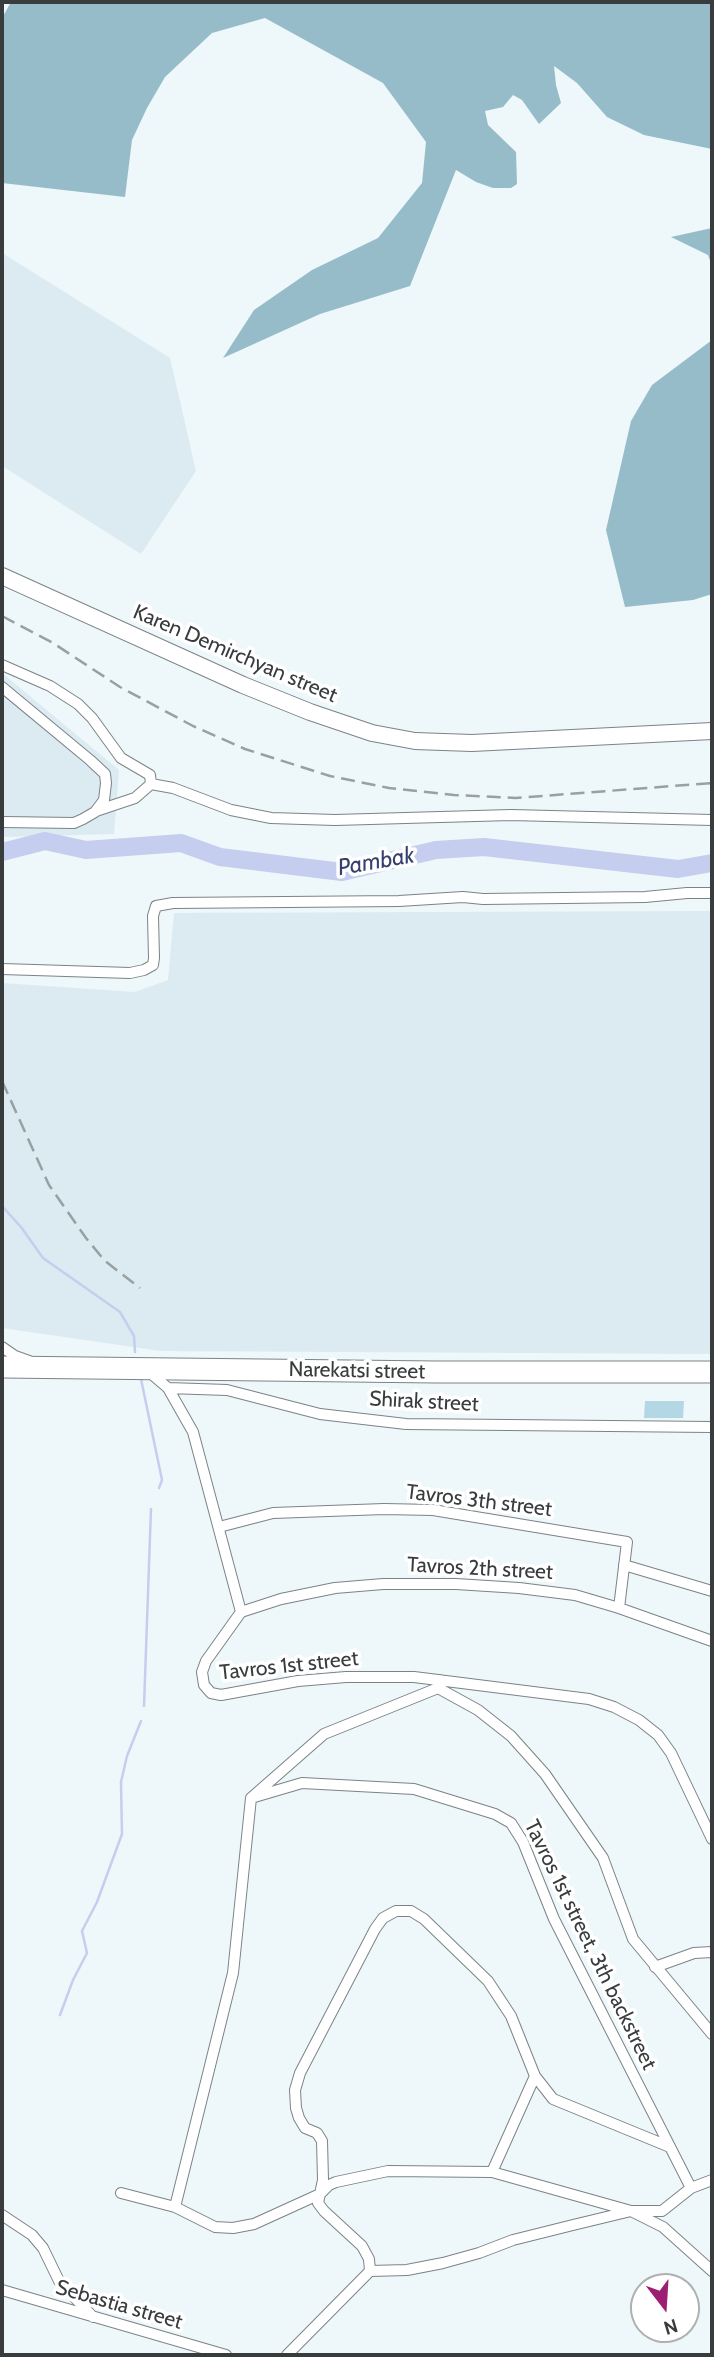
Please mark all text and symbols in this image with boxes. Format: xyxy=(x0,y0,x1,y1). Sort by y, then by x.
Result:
street label: Karen Demirchyan street xyxy=(129,600,341,708)
water label: Pambak xyxy=(336,842,416,882)
street label: Narekatsi street xyxy=(288,1357,426,1385)
street label: Shirak street xyxy=(369,1387,479,1417)
street label: Tavros 3th street xyxy=(405,1480,553,1522)
street label: Tavros 2th street xyxy=(406,1553,554,1585)
street label: Tavros 1st street xyxy=(218,1646,360,1686)
street label: Tavros 1st street, 3th backstreet xyxy=(519,1816,661,2074)
north arrow xyxy=(630,2273,700,2343)
street label: Sebastia street xyxy=(53,2275,185,2335)
text: N xyxy=(661,2314,680,2340)

